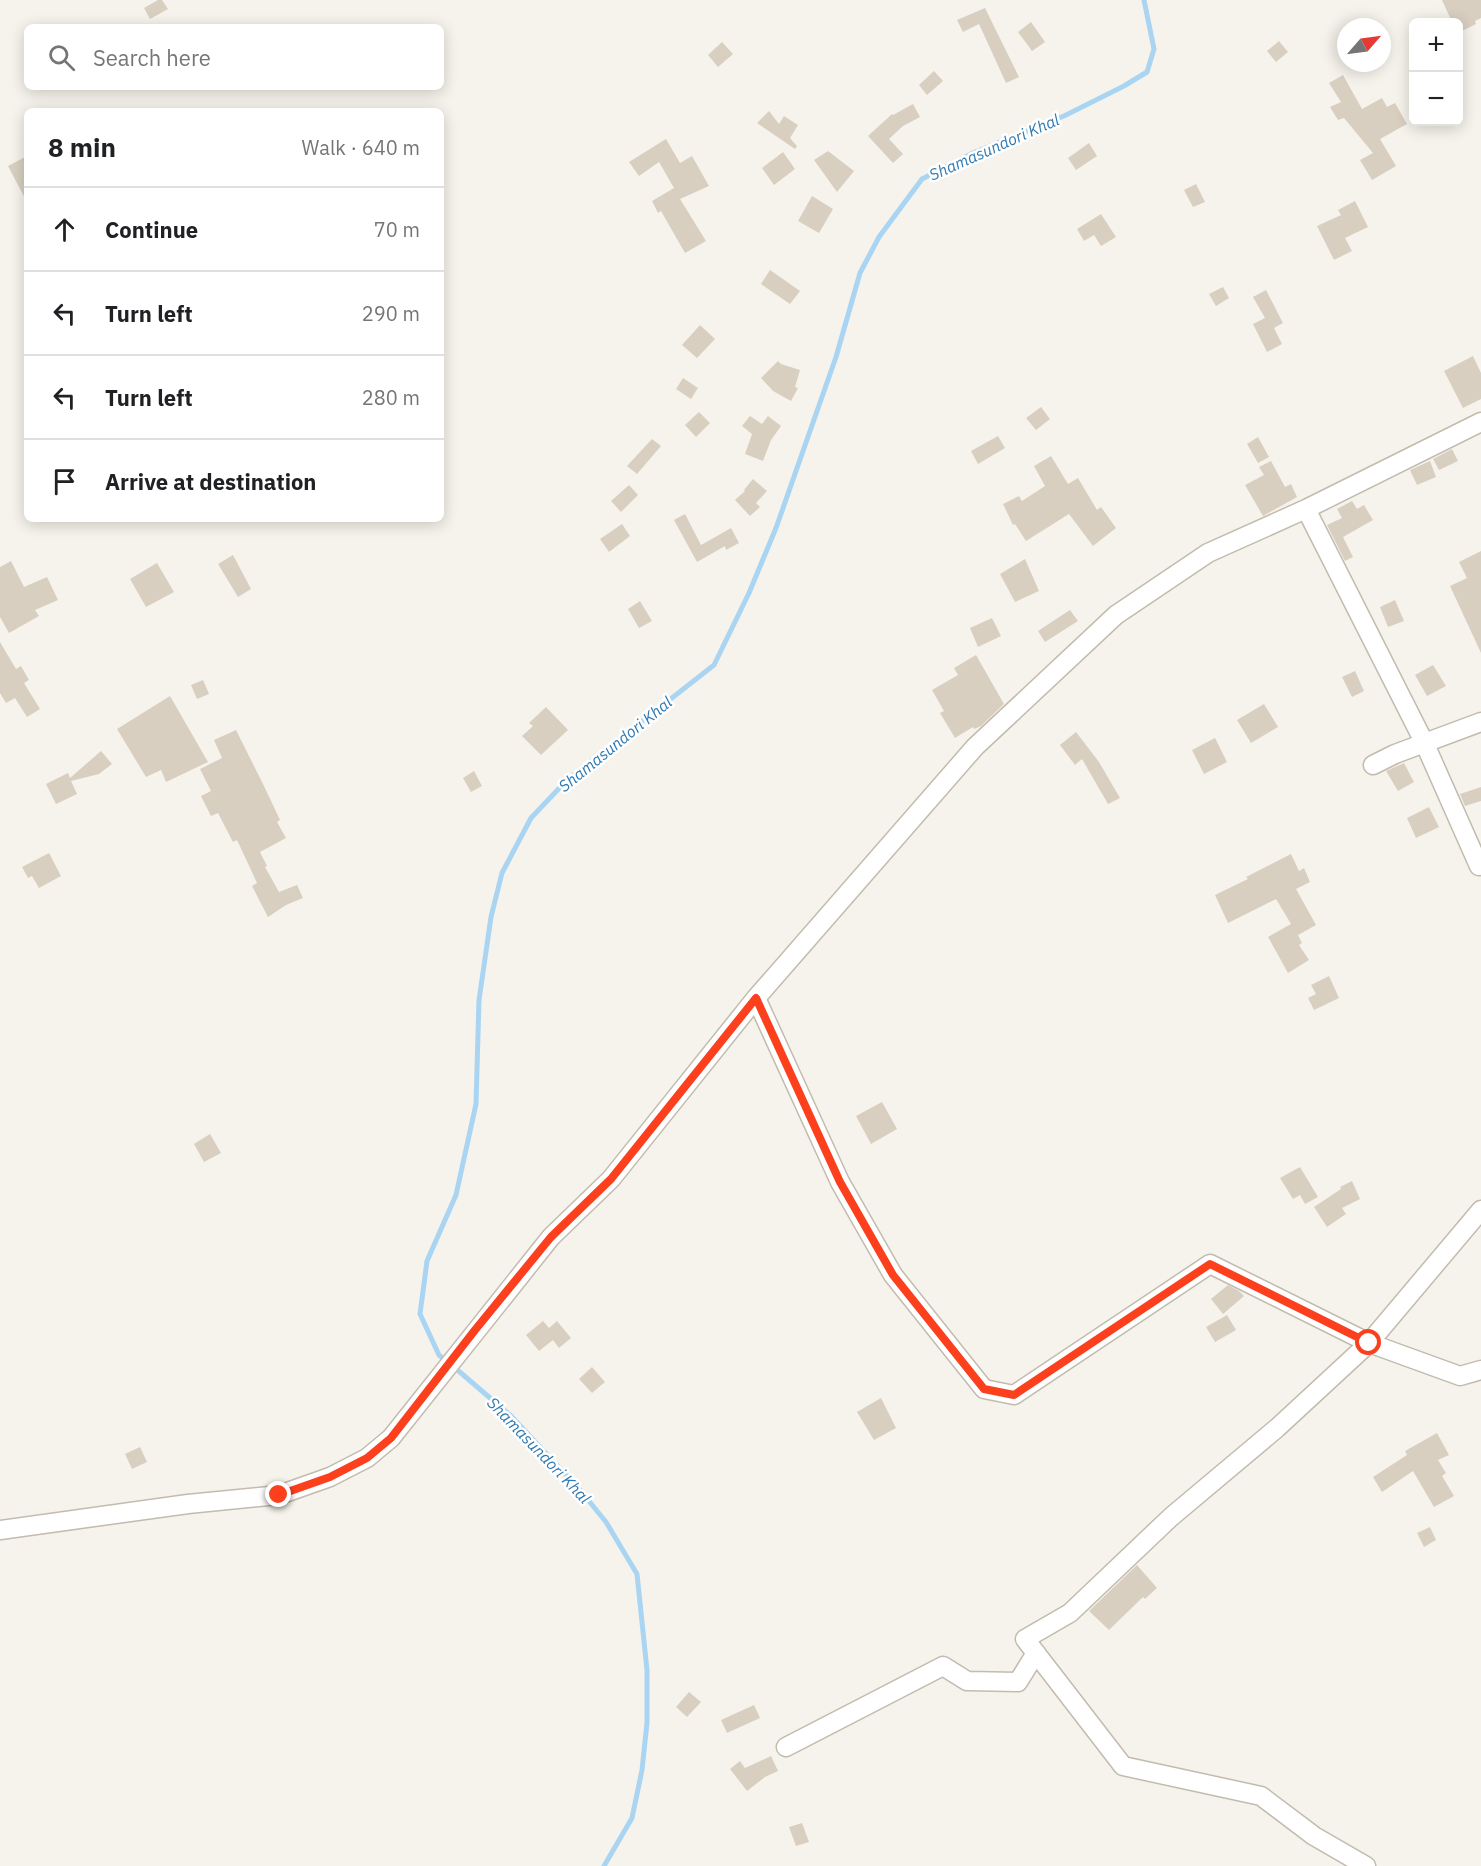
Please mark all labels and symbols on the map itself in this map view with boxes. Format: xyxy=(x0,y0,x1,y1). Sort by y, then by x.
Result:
north arrow xyxy=(1337,18,1391,72)
water label: Shamasundori Khal xyxy=(926,109,1063,185)
water label: Shamasundori Khal xyxy=(554,692,676,796)
route start xyxy=(1355,1329,1381,1355)
water label: Shamasundori Khal xyxy=(483,1393,596,1508)
route end xyxy=(265,1481,291,1507)

